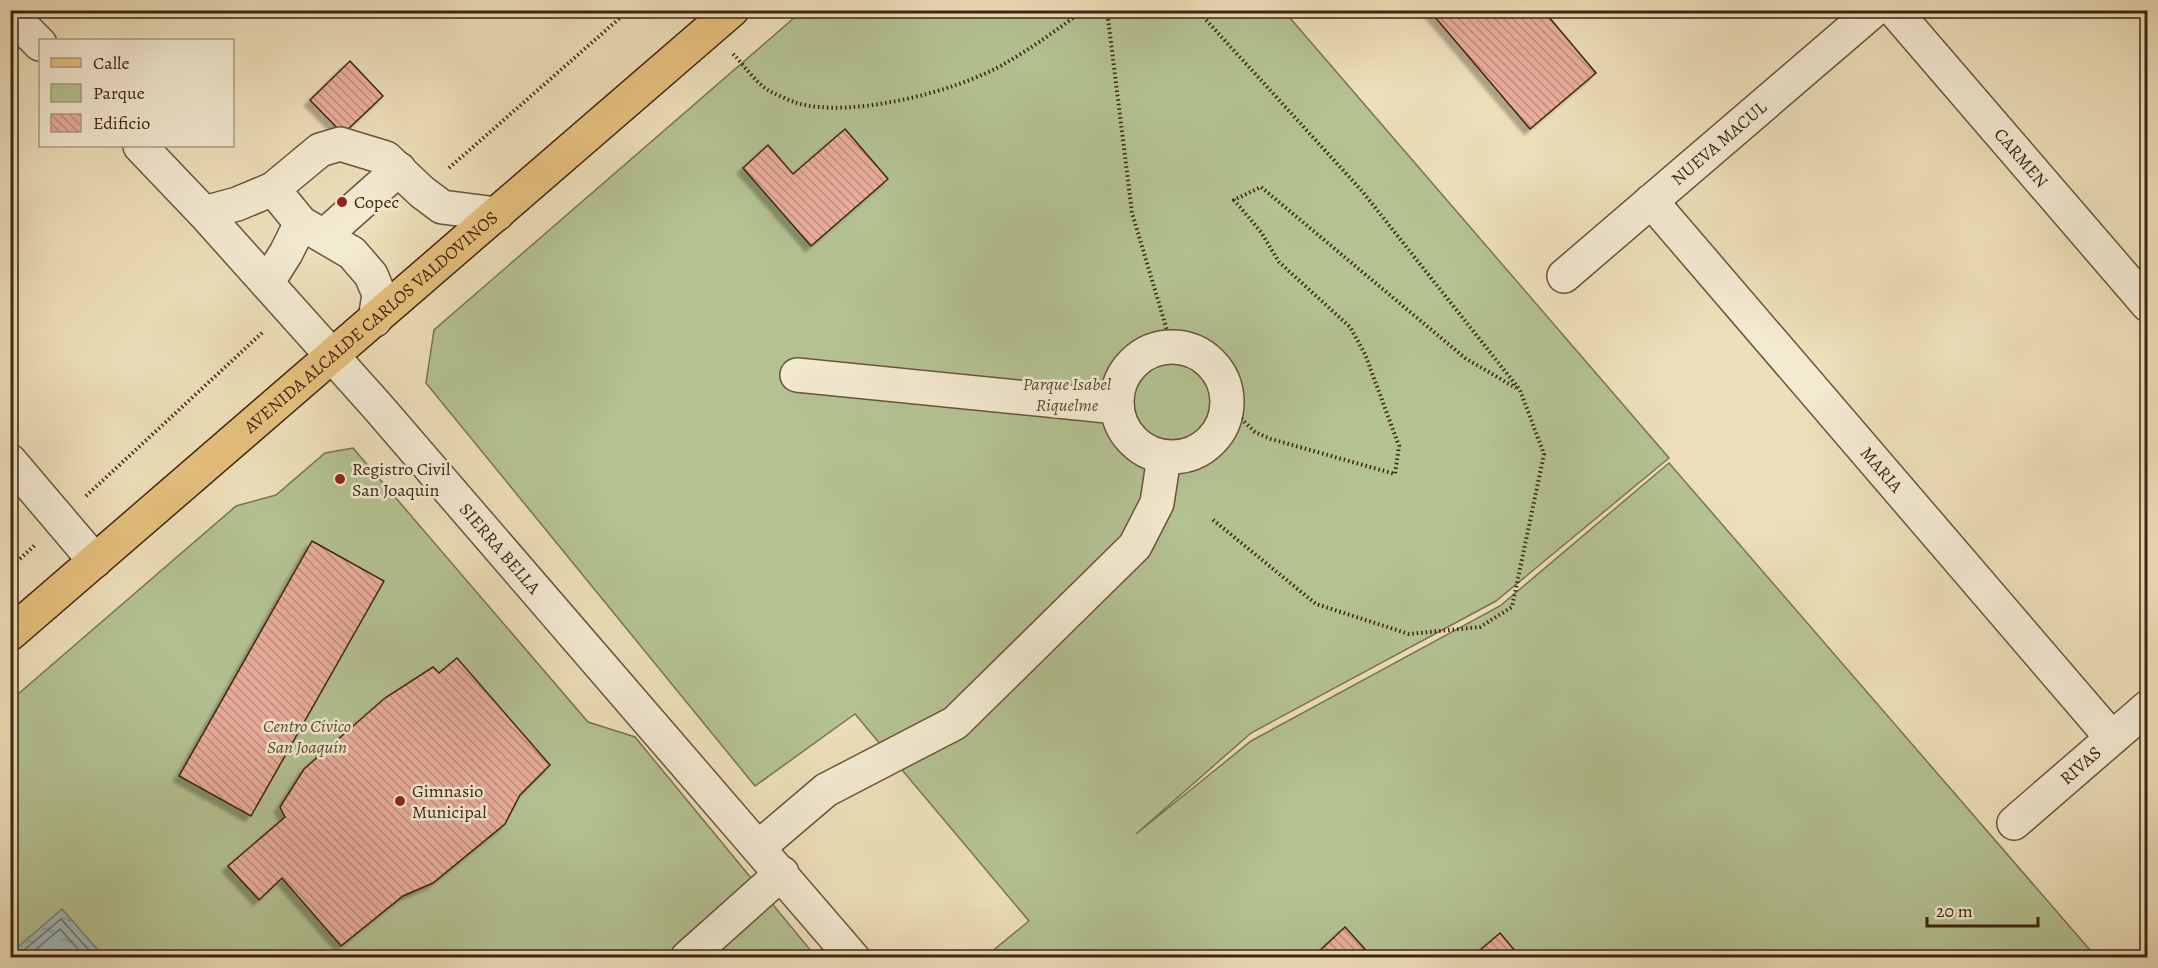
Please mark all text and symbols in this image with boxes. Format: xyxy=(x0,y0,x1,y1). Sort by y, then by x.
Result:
legend xyxy=(39,39,234,147)
text: Calle xyxy=(93,51,130,75)
text: Parque xyxy=(93,81,145,105)
street label: NUEVA MACUL xyxy=(1666,95,1772,191)
text: Edificio xyxy=(93,111,150,135)
street label: CARMEN xyxy=(1989,123,2054,193)
place label: Copec xyxy=(354,190,399,214)
marker: Copec xyxy=(335,195,349,209)
street label: AVENIDA ALCALDE CARLOS VALDOVINOS xyxy=(238,206,503,439)
park label: Parque Isabel Riquelme xyxy=(1023,372,1112,417)
street label: MARIA xyxy=(1855,441,1908,498)
place label: Registro Civil San Joaquin xyxy=(352,457,451,502)
marker: Registro Civil San Joaquin xyxy=(333,472,347,486)
street label: SIERRA BELLA xyxy=(454,498,546,600)
park label: Centro Cívico San Joaquín xyxy=(263,714,351,759)
street label: RIVAS xyxy=(2055,741,2106,790)
place label: Gimnasio Municipal xyxy=(412,779,487,824)
marker: Gimnasio Municipal xyxy=(393,794,407,808)
scale bar xyxy=(1927,890,2038,928)
text: 20 m xyxy=(1936,899,1973,923)

